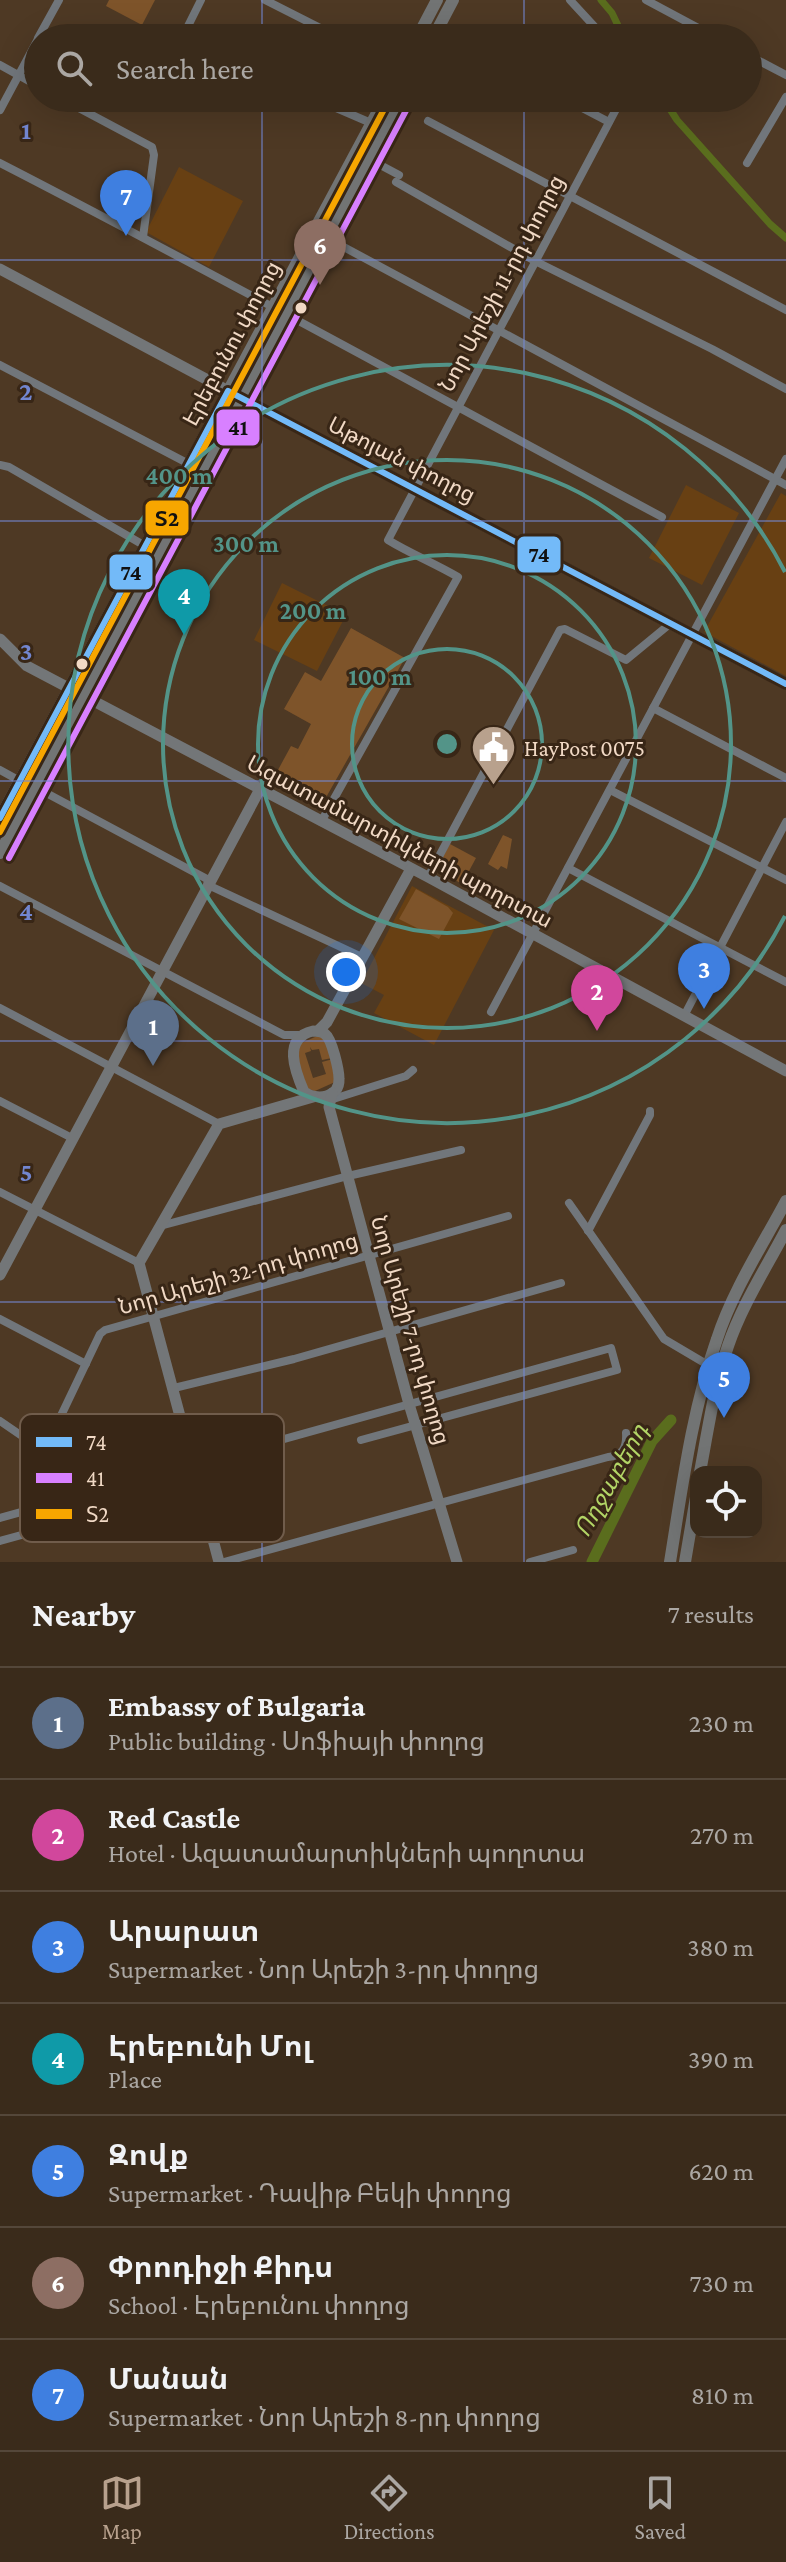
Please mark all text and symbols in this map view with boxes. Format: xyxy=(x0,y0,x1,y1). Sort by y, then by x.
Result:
search box xyxy=(24,24,762,112)
icon: search xyxy=(52,46,96,90)
text: Search here xyxy=(116,52,254,85)
text: 1 xyxy=(21,116,31,145)
pin: 7 xyxy=(100,170,152,236)
street label: Նոր Արեշի 11-րդ փողոց xyxy=(434,171,569,396)
pin: 6 xyxy=(294,219,346,285)
street label: Էրեբունու փողոց xyxy=(177,257,285,430)
unlabelled marker xyxy=(293,300,309,316)
text: 2 xyxy=(19,377,33,406)
line badge: 41 xyxy=(215,408,261,447)
street label: Աթոյան փողոց xyxy=(324,412,480,507)
text: 41 xyxy=(228,415,248,440)
text: 400 m xyxy=(145,462,213,489)
line badge: Տ2 xyxy=(144,499,190,537)
text: Տ2 xyxy=(155,506,179,531)
text: 300 m xyxy=(213,530,280,557)
line badge: 74 xyxy=(516,535,562,574)
text: 74 xyxy=(528,542,550,567)
line badge: 74 xyxy=(108,553,154,591)
text: 74 xyxy=(120,560,142,585)
pin: 4 xyxy=(158,569,210,635)
text: 200 m xyxy=(280,597,347,624)
text: 3 xyxy=(20,637,32,666)
unlabelled marker xyxy=(74,656,90,672)
text: 100 m xyxy=(348,663,412,690)
public building icon: HayPost 0075 xyxy=(469,724,517,787)
centre of rings xyxy=(433,730,461,758)
place label: HayPost 0075 xyxy=(524,736,645,761)
street label: Ազատամարտիկների պողոտա xyxy=(243,750,557,933)
text: 4 xyxy=(19,897,33,926)
pin: 3 xyxy=(678,943,730,1009)
your location xyxy=(326,952,366,992)
pin: 2 xyxy=(571,965,623,1031)
pin: 1 xyxy=(127,1000,179,1066)
text: 5 xyxy=(20,1158,32,1187)
street label: Նոր Արեշի 7-րդ փողոց xyxy=(366,1213,455,1447)
street label: Նոր Արեշի 32-րդ փողոց xyxy=(116,1227,361,1320)
pin: 5 xyxy=(698,1352,750,1418)
legend xyxy=(20,1414,284,1542)
water label: Ողջաբերդ xyxy=(568,1418,654,1542)
text: 74 xyxy=(86,1430,107,1455)
text: 41 xyxy=(86,1466,105,1491)
map controls xyxy=(690,1466,762,1538)
button: locate xyxy=(690,1466,762,1538)
text: Տ2 xyxy=(86,1502,109,1527)
text: Nearby xyxy=(32,1596,135,1633)
text: 7 results xyxy=(668,1600,754,1629)
text: Embassy of Bulgaria xyxy=(108,1689,365,1722)
text: 1 xyxy=(53,1709,63,1738)
text: 230 m xyxy=(689,1709,754,1738)
text: Public building · Սոֆիայի փողոց xyxy=(108,1727,485,1756)
text: Red Castle xyxy=(108,1801,240,1834)
text: 2 xyxy=(51,1821,65,1850)
text: 270 m xyxy=(690,1821,754,1850)
text: Hotel · Ազատամարտիկների պողոտա xyxy=(108,1839,585,1868)
text: Արարատ xyxy=(108,1914,260,1947)
text: 3 xyxy=(52,1933,64,1962)
text: 380 m xyxy=(687,1933,754,1962)
text: Supermarket · Նոր Արեշի 3-րդ փողոց xyxy=(108,1955,539,1984)
text: Էրեբունի Մոլ xyxy=(108,2029,312,2062)
text: 4 xyxy=(51,2045,65,2074)
text: 390 m xyxy=(688,2045,754,2074)
text: Place xyxy=(108,2065,162,2094)
text: Զովք xyxy=(108,2138,189,2171)
text: 5 xyxy=(52,2157,64,2186)
text: 620 m xyxy=(688,2157,754,2186)
text: Supermarket · Դավիթ Բեկի փողոց xyxy=(108,2179,512,2208)
text: Փրոդիջի Քիդս xyxy=(108,2250,333,2283)
text: 6 xyxy=(51,2269,65,2298)
text: 730 m xyxy=(689,2269,754,2298)
text: School · Էրեբունու փողոց xyxy=(108,2291,410,2320)
text: Մանան xyxy=(108,2362,228,2395)
text: 7 xyxy=(52,2381,64,2410)
text: 810 m xyxy=(691,2381,754,2410)
text: Supermarket · Նոր Արեշի 8-րդ փողոց xyxy=(108,2403,541,2432)
tab: Map xyxy=(100,2471,144,2544)
tab: Directions xyxy=(344,2471,435,2544)
tab: Saved xyxy=(635,2471,686,2544)

